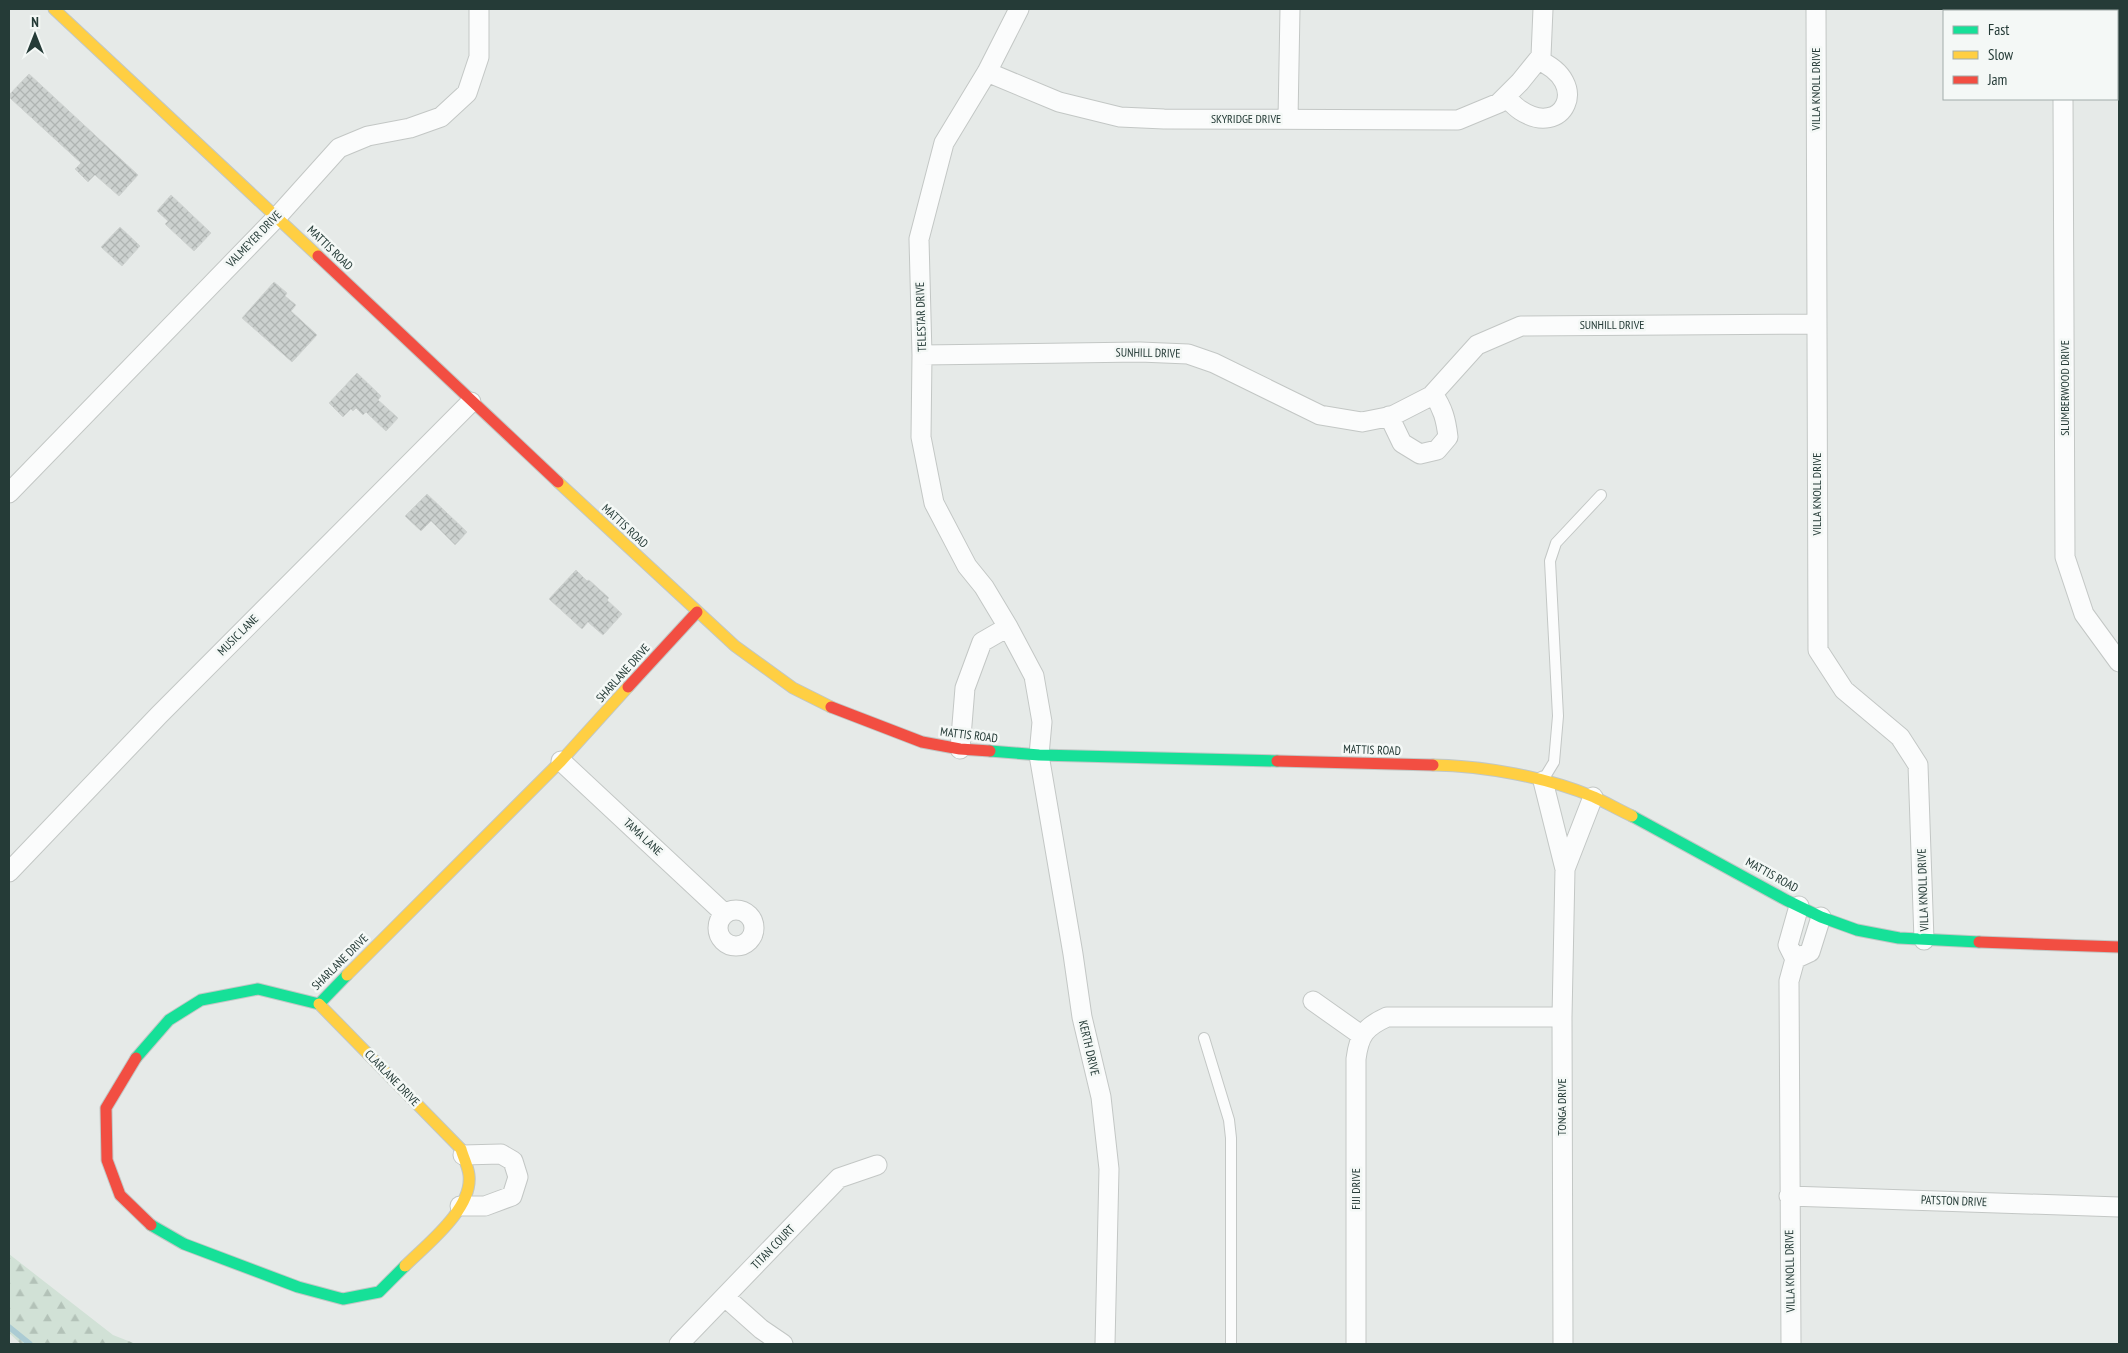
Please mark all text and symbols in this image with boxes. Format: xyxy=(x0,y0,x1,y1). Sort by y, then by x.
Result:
north arrow xyxy=(10,10,60,60)
legend xyxy=(1943,10,2118,100)
text: N xyxy=(31,13,39,31)
text: Fast xyxy=(1988,20,2009,39)
text: Slow xyxy=(1988,45,2013,64)
street label: VILLA KNOLL DRIVE xyxy=(1808,48,1823,131)
text: Jam xyxy=(1987,70,2007,89)
street label: SKYRIDGE DRIVE xyxy=(1211,111,1281,126)
street label: VALMEYER DRIVE xyxy=(222,207,284,271)
street label: MATTIS ROAD xyxy=(304,222,356,273)
street label: TELESTAR DRIVE xyxy=(912,282,929,352)
street label: SUNHILL DRIVE xyxy=(1580,317,1644,332)
street label: SLUMBERWOOD DRIVE xyxy=(2057,340,2072,436)
street label: SUNHILL DRIVE xyxy=(1116,344,1180,361)
street label: VILLA KNOLL DRIVE xyxy=(1809,453,1824,536)
street label: MATTIS ROAD xyxy=(599,500,652,551)
street label: MUSIC LANE xyxy=(214,611,261,658)
street label: SHARLANE DRIVE xyxy=(592,640,653,705)
street label: MATTIS ROAD xyxy=(939,724,999,745)
street label: MATTIS ROAD xyxy=(1343,741,1401,758)
street label: TAMA LANE xyxy=(621,815,666,859)
street label: VILLA KNOLL DRIVE xyxy=(1914,848,1931,933)
street label: MATTIS ROAD xyxy=(1743,854,1801,895)
street label: SHARLANE DRIVE xyxy=(308,930,371,993)
street label: KERTH DRIVE xyxy=(1076,1019,1103,1077)
street label: CLARLANE DRIVE xyxy=(362,1046,423,1109)
street label: TONGA DRIVE xyxy=(1554,1078,1569,1136)
street label: FIJI DRIVE xyxy=(1348,1168,1363,1210)
street label: PATSTON DRIVE xyxy=(1921,1192,1987,1209)
street label: TITAN COURT xyxy=(748,1221,798,1272)
street label: VILLA KNOLL DRIVE xyxy=(1781,1229,1798,1314)

